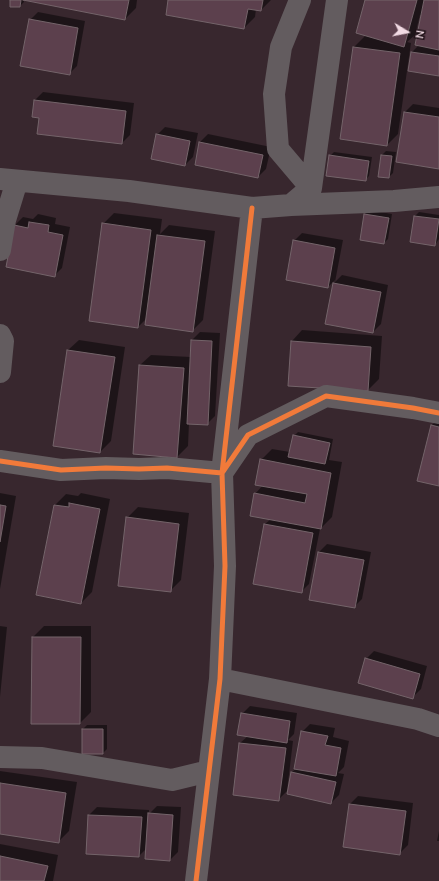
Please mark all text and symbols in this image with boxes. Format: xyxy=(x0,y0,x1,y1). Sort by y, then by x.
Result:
north arrow xyxy=(387,12,427,52)
text: N xyxy=(411,29,427,40)

